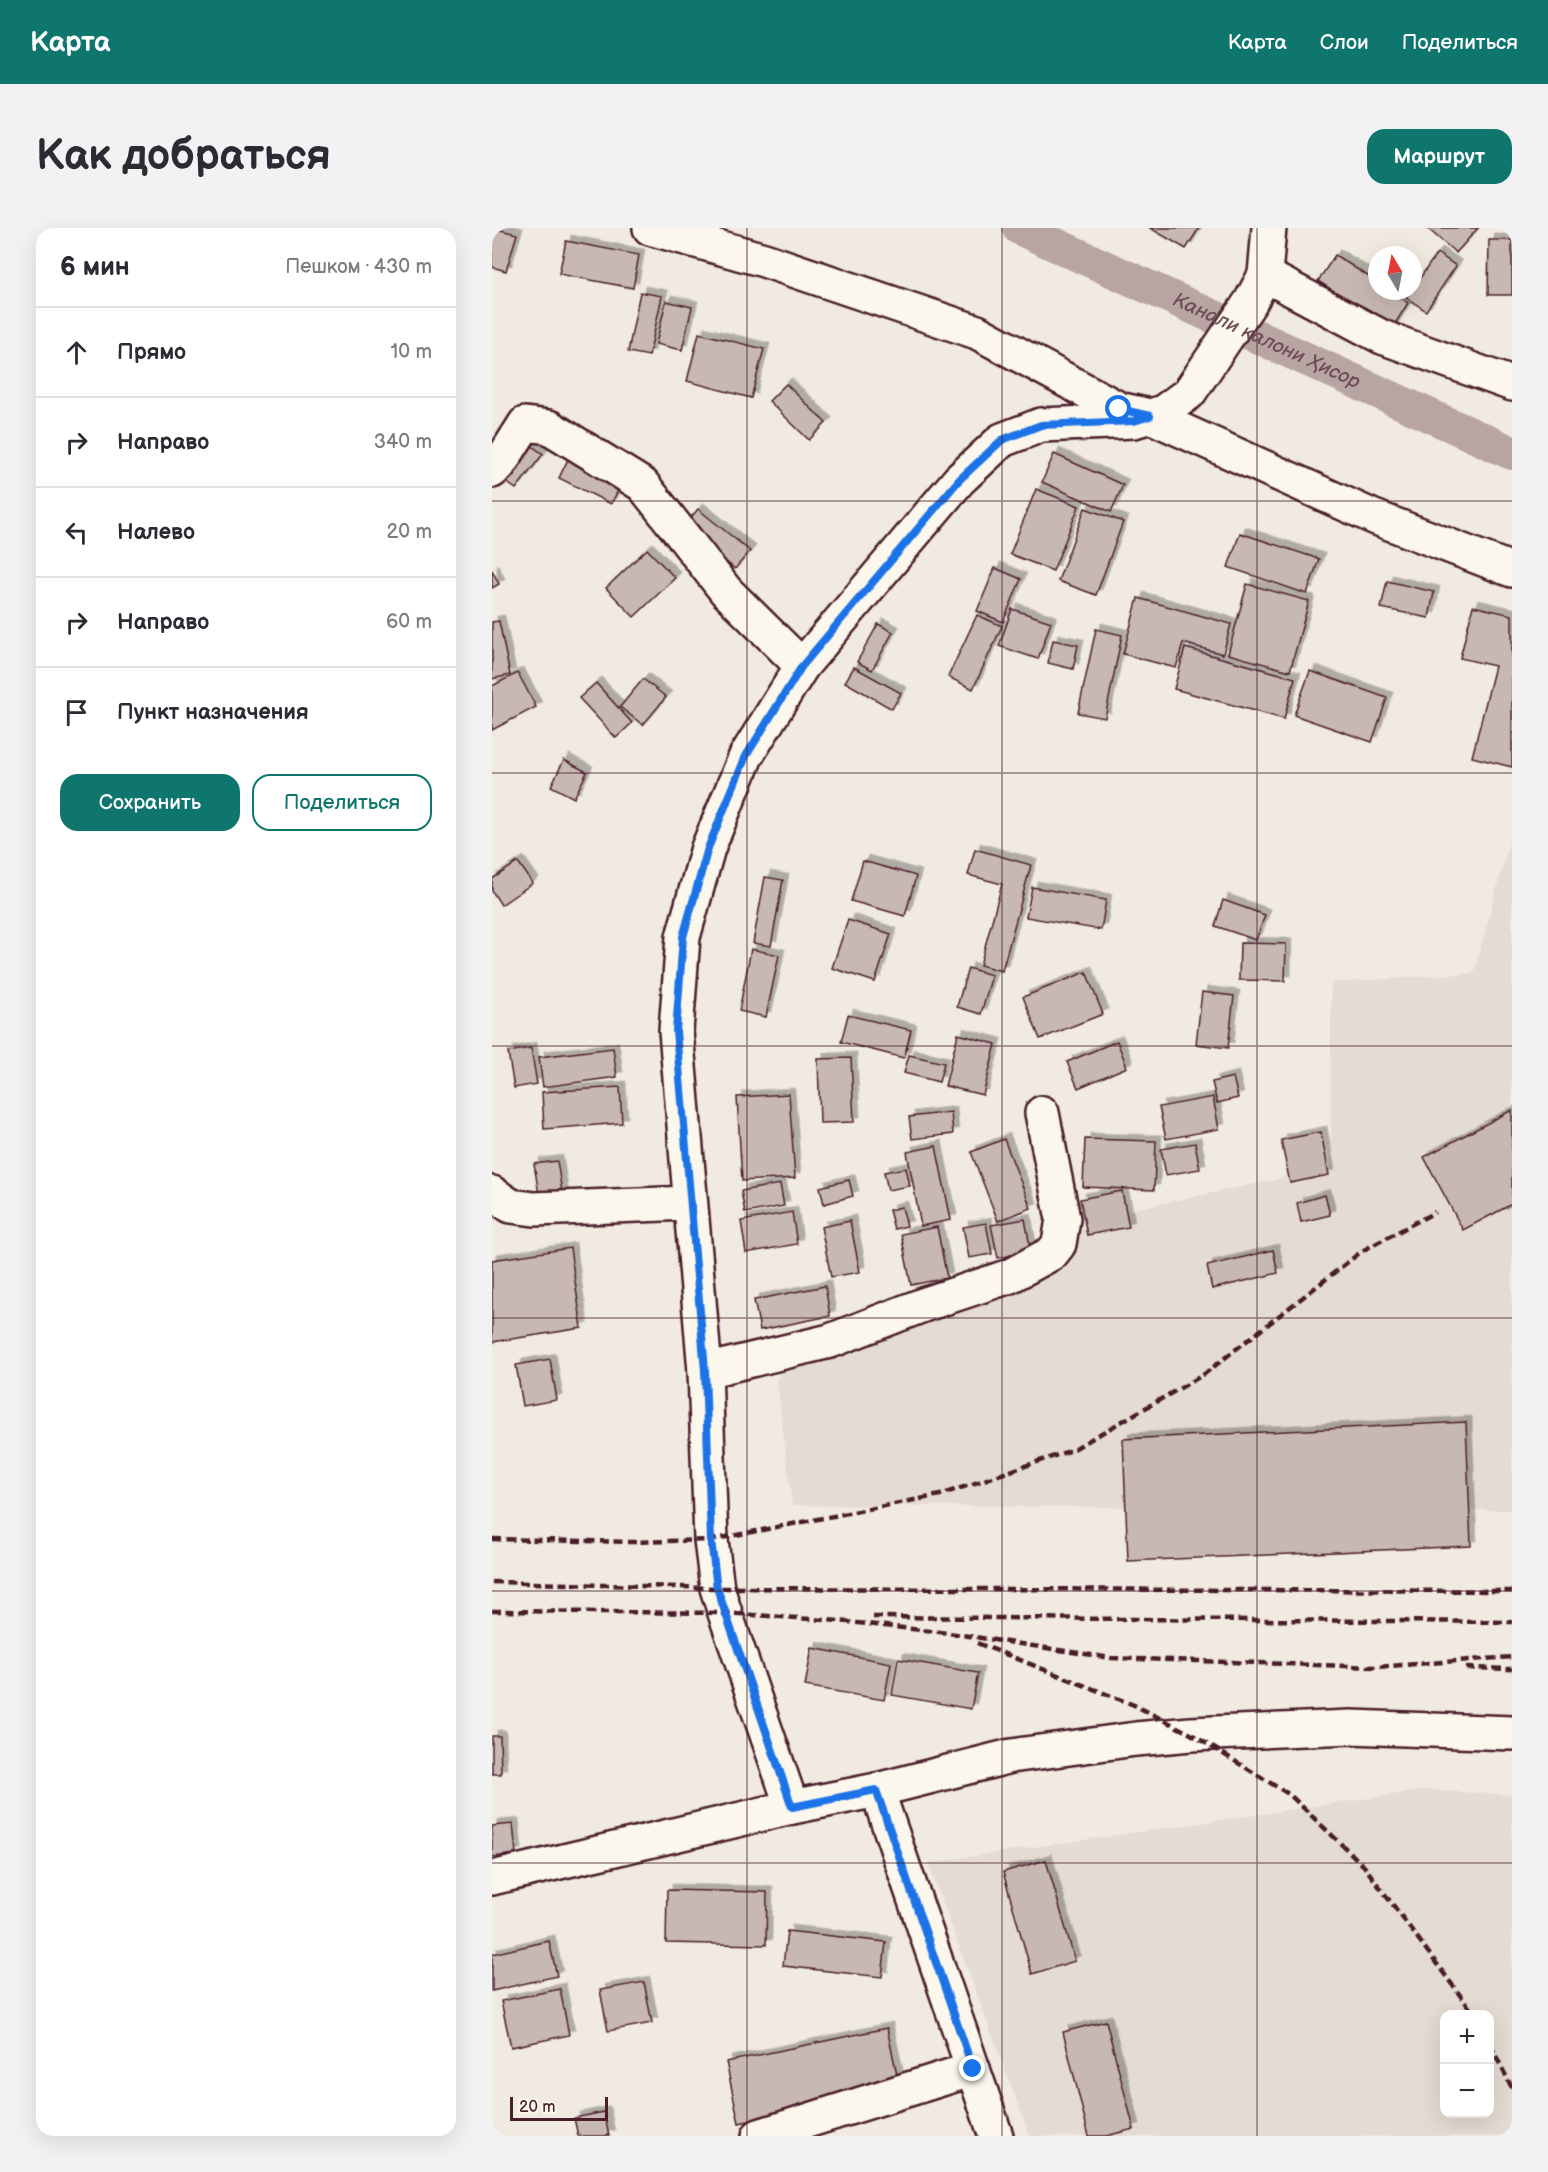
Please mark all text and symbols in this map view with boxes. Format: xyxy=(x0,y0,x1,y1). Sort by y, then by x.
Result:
text: Карта xyxy=(30,26,110,59)
text: Карта xyxy=(1228,30,1287,55)
text: Слои xyxy=(1320,30,1369,55)
text: Поделиться xyxy=(1402,30,1518,55)
button: Маршрут xyxy=(1367,129,1512,184)
text: Как добраться xyxy=(36,131,331,182)
north arrow xyxy=(1368,246,1422,300)
text: 6 мин xyxy=(60,252,130,283)
text: Пешком · 430 m xyxy=(285,255,432,279)
water label: Канали калони Ҳисор xyxy=(1169,288,1364,394)
icon: ahead xyxy=(60,336,93,369)
text: Прямо xyxy=(117,339,186,366)
text: 10 m xyxy=(391,340,432,364)
route start xyxy=(1105,395,1131,421)
icon: right xyxy=(60,426,93,459)
text: Направо xyxy=(117,429,209,456)
text: 340 m xyxy=(374,430,432,454)
icon: left xyxy=(60,516,93,549)
text: Налево xyxy=(117,519,195,546)
text: 20 m xyxy=(387,520,432,544)
icon: right xyxy=(60,606,93,639)
text: Направо xyxy=(117,609,209,636)
text: 60 m xyxy=(386,610,432,634)
icon: arrive xyxy=(60,696,93,729)
text: Пункт назначения xyxy=(117,699,309,726)
button: Сохранить xyxy=(60,774,240,831)
button: Поделиться xyxy=(252,774,432,831)
map controls xyxy=(1440,2010,1494,2118)
button: + xyxy=(1440,2010,1494,2064)
route end xyxy=(959,2055,985,2081)
button: − xyxy=(1440,2064,1494,2118)
scale bar xyxy=(510,2094,608,2122)
text: 20 m xyxy=(519,2098,555,2117)

